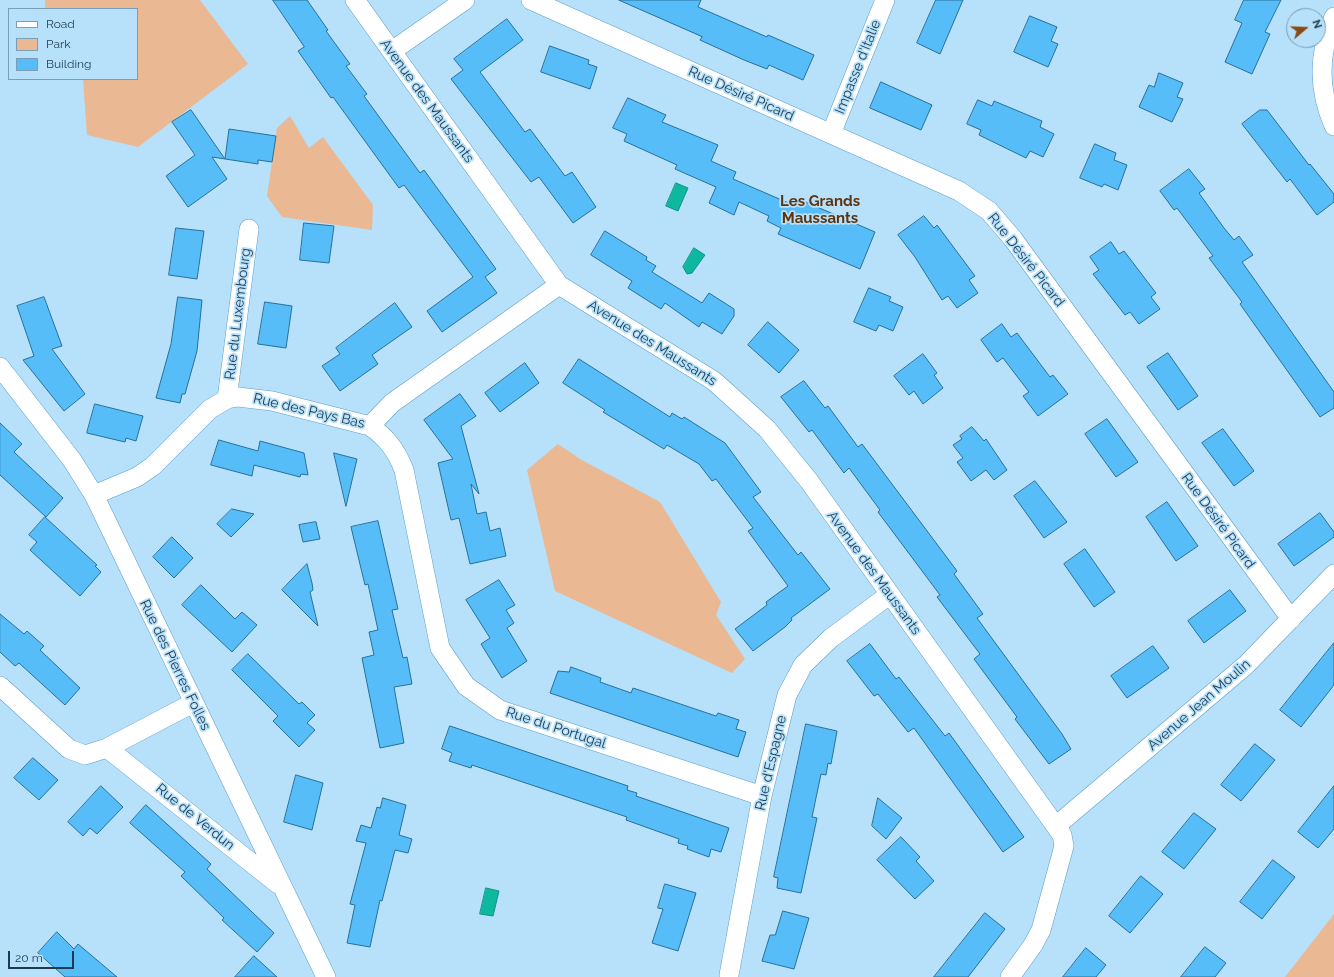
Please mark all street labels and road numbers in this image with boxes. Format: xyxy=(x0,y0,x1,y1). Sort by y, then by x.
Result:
street label: Impasse d'Italie xyxy=(831,17,885,117)
street label: Avenue des Maussants xyxy=(376,36,478,166)
street label: Rue Désiré Picard xyxy=(685,63,797,125)
street label: Rue Désiré Picard xyxy=(984,210,1068,310)
street label: Rue du Luxembourg xyxy=(222,247,254,381)
street label: Avenue des Maussants xyxy=(584,296,720,390)
street label: Rue des Pays Bas xyxy=(252,390,366,432)
street label: Rue Désiré Picard xyxy=(1178,470,1258,572)
street label: Avenue des Maussants xyxy=(823,508,925,638)
street label: Rue des Pierres Folles xyxy=(136,597,214,733)
street label: Avenue Jean Moulin xyxy=(1144,656,1254,754)
street label: Rue du Portugal xyxy=(504,704,608,752)
street label: Rue d'Espagne xyxy=(752,714,790,812)
street label: Rue de Verdun xyxy=(152,780,238,854)

